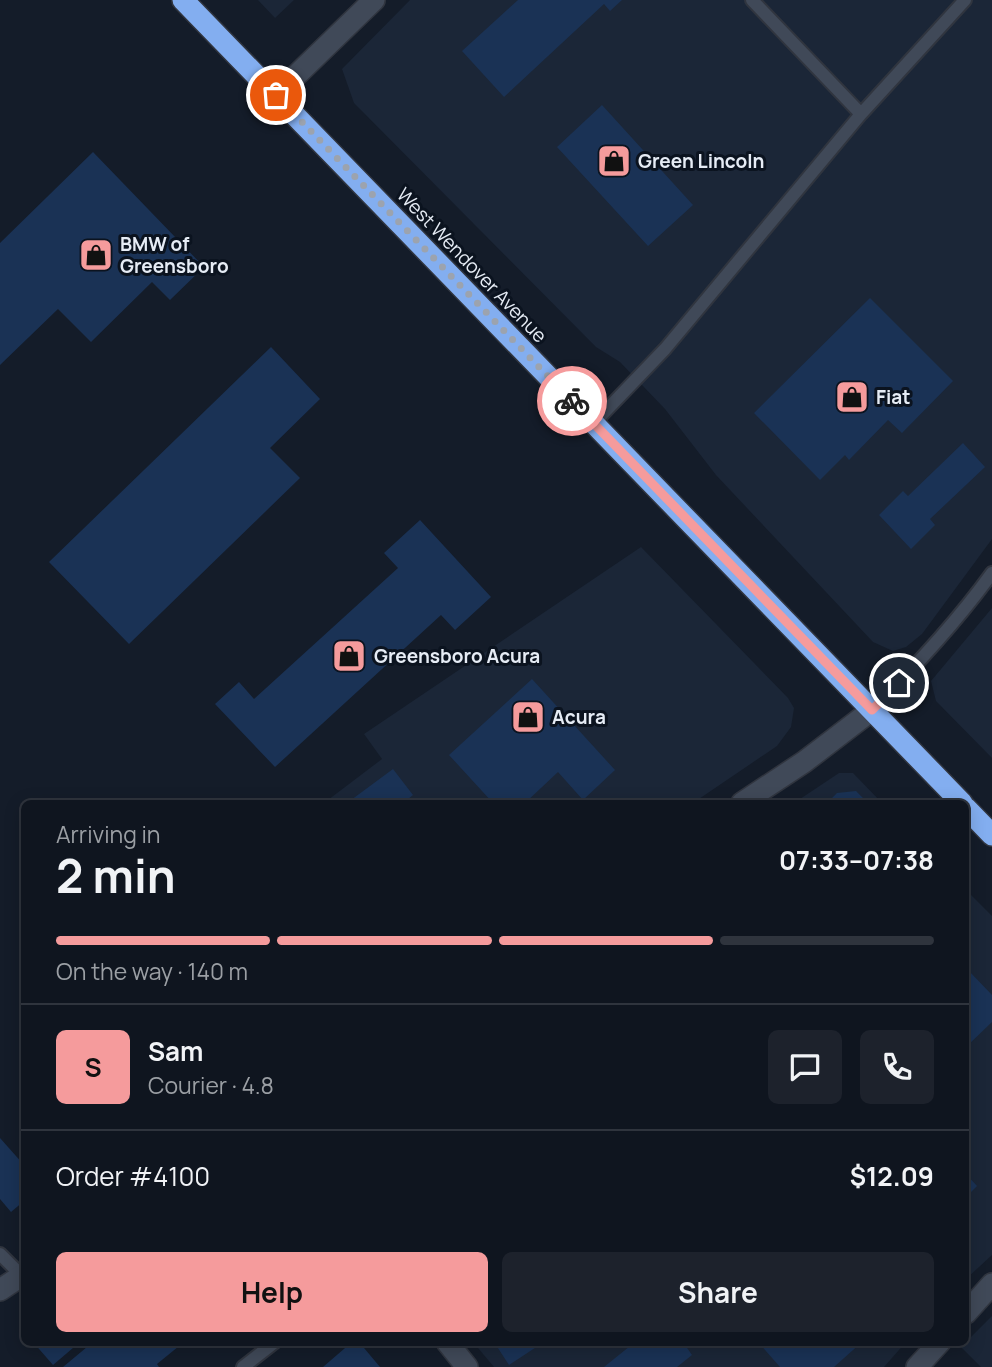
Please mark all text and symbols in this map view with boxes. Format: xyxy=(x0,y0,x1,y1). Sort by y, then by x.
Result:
pin xyxy=(246,65,306,125)
icon: bag xyxy=(257,76,295,114)
shop icon: Green Lincoln xyxy=(595,142,633,180)
place label: Green Lincoln xyxy=(638,148,764,174)
street label: West Wendover Avenue xyxy=(391,182,553,348)
place label: BMW of Greensboro xyxy=(120,231,229,279)
shop icon: BMW of Greensboro xyxy=(77,236,115,274)
courier xyxy=(537,366,607,436)
shop icon: Fiat xyxy=(833,378,871,416)
icon: bike xyxy=(553,382,591,420)
place label: Fiat xyxy=(876,384,910,410)
shop icon: Greensboro Acura xyxy=(330,637,368,675)
place label: Greensboro Acura xyxy=(374,643,540,669)
pin xyxy=(869,653,929,713)
icon: home xyxy=(880,664,918,702)
shop icon: Acura xyxy=(509,698,547,736)
place label: Acura xyxy=(552,704,606,730)
text: Arriving in xyxy=(56,818,161,850)
text: 07:33–07:38 xyxy=(779,842,934,878)
text: 2 min xyxy=(56,844,176,907)
text: On the way · 140 m xyxy=(56,955,248,987)
button: chat xyxy=(768,1030,842,1104)
button: phone xyxy=(860,1030,934,1104)
text: Sam xyxy=(148,1033,203,1069)
text: S xyxy=(84,1049,102,1085)
text: Courier · 4.8 xyxy=(148,1069,274,1101)
text: Order #4100 xyxy=(56,1158,210,1194)
text: $12.09 xyxy=(850,1158,934,1194)
button: Help xyxy=(56,1252,488,1332)
button: Share xyxy=(502,1252,934,1332)

